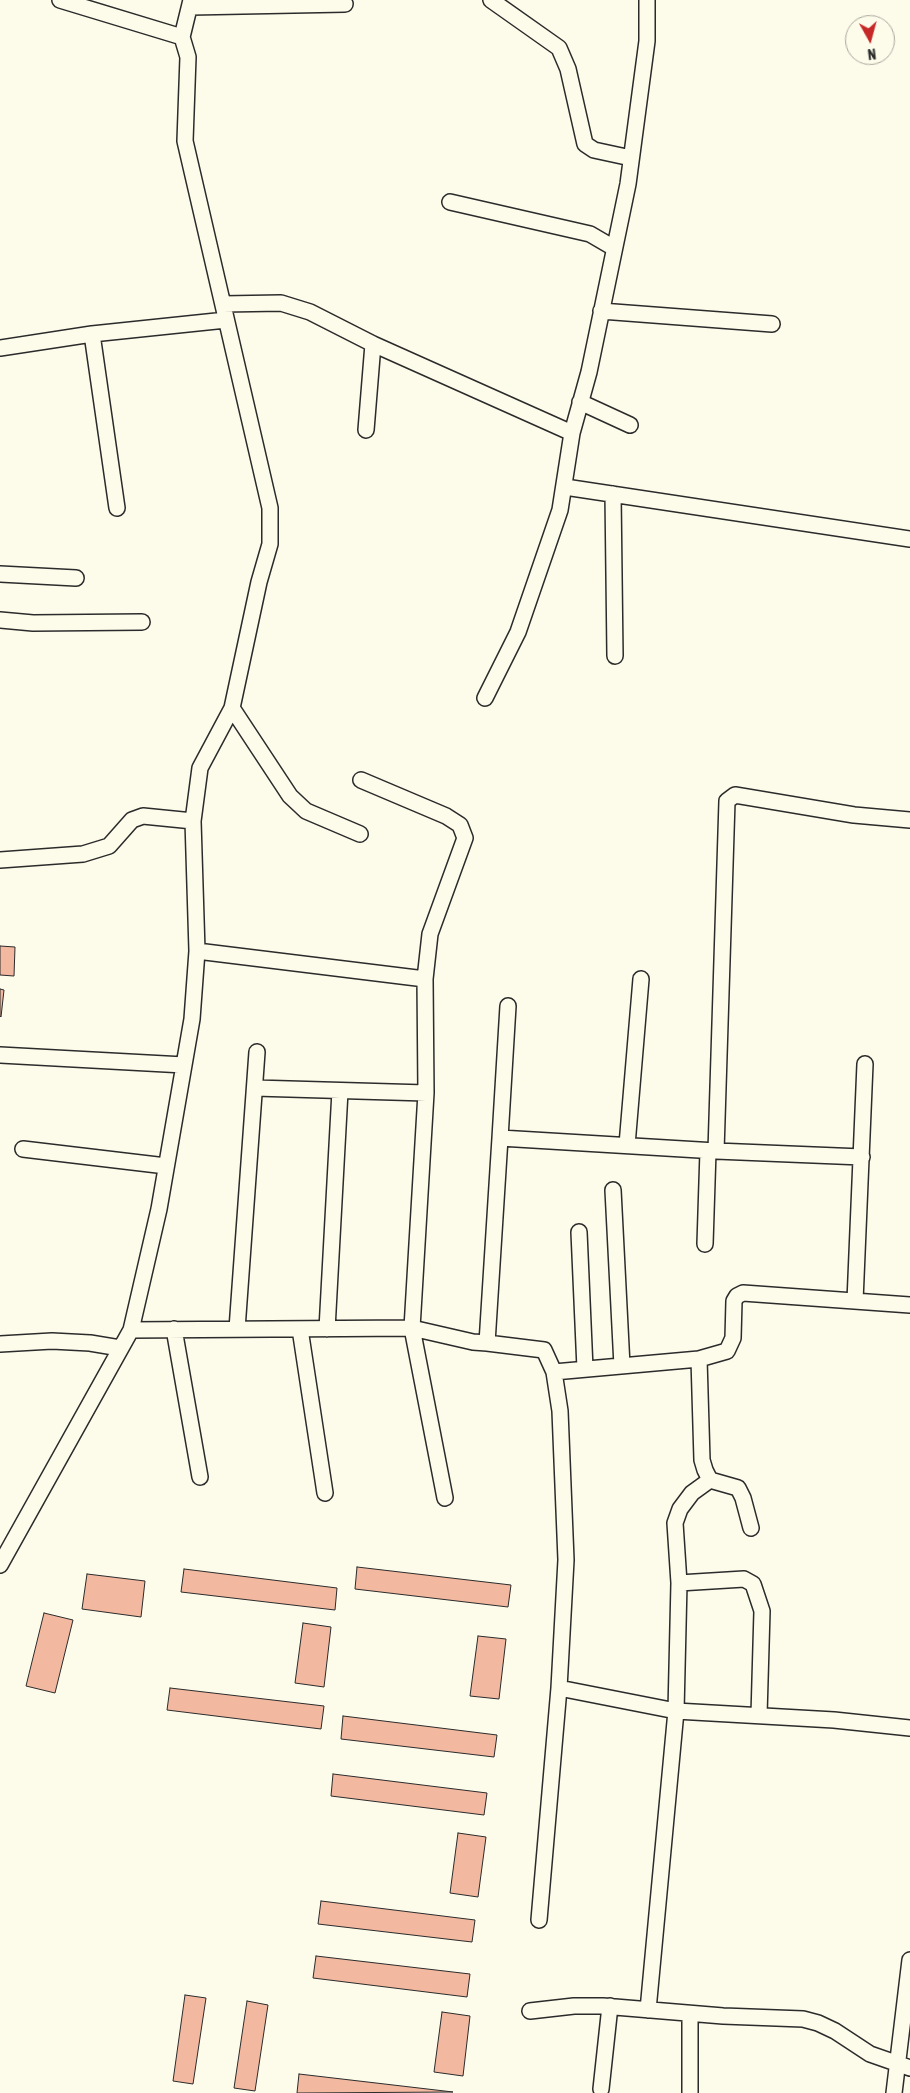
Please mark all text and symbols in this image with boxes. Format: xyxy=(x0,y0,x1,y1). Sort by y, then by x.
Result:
north arrow xyxy=(845,15,895,65)
text: N xyxy=(867,45,877,62)

